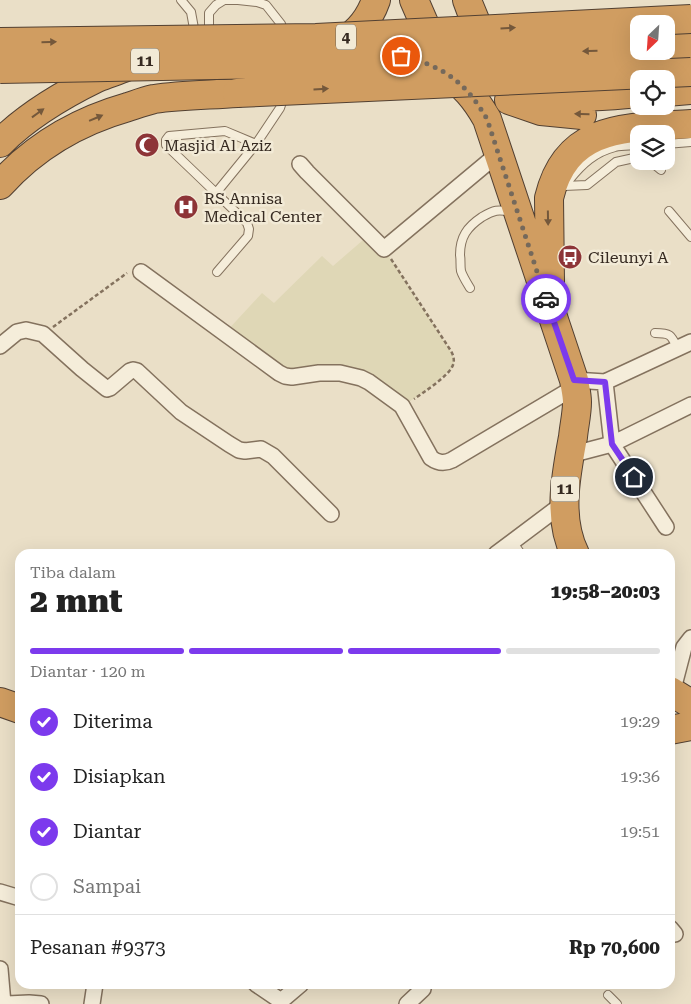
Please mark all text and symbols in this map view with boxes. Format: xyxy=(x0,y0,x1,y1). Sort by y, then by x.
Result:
north arrow xyxy=(630,15,675,60)
map controls xyxy=(630,15,675,170)
road number: 4 xyxy=(336,24,356,50)
one-way arrow xyxy=(501,24,517,32)
pin xyxy=(380,35,422,77)
one-way arrow xyxy=(41,38,57,46)
icon: bag xyxy=(387,42,415,70)
one-way arrow xyxy=(582,47,598,55)
road number: 11 xyxy=(131,48,159,74)
button: locate xyxy=(630,70,675,115)
one-way arrow xyxy=(313,85,329,93)
one-way arrow xyxy=(31,107,44,118)
one-way arrow xyxy=(573,110,589,118)
one-way arrow xyxy=(89,114,104,122)
button: layers xyxy=(630,125,675,170)
mosque icon: Masjid Al Aziz xyxy=(134,132,160,158)
place label: Masjid Al Aziz xyxy=(164,136,272,155)
place label: RS Annisa Medical Center xyxy=(204,189,322,226)
hospital icon: RS Annisa Medical Center xyxy=(173,194,199,220)
one-way arrow xyxy=(544,211,552,227)
bus stop icon: Cileunyi A xyxy=(557,244,583,270)
place label: Cileunyi A xyxy=(588,248,669,267)
courier xyxy=(521,274,571,324)
icon: car xyxy=(532,285,560,313)
pin xyxy=(613,456,655,498)
icon: home xyxy=(620,463,648,491)
road number: 11 xyxy=(551,476,579,502)
text: Tiba dalam xyxy=(30,563,116,582)
text: 19:58–20:03 xyxy=(551,580,660,603)
text: 2 mnt xyxy=(30,582,123,620)
text: Diantar · 120 m xyxy=(30,662,145,681)
icon: check xyxy=(30,708,58,736)
text: Diterima xyxy=(73,710,153,733)
text: 19:29 xyxy=(620,712,660,731)
icon: check xyxy=(30,763,58,791)
text: Disiapkan xyxy=(73,765,166,788)
text: 19:36 xyxy=(620,767,660,786)
icon: check xyxy=(30,818,58,846)
text: Diantar xyxy=(73,820,141,843)
text: 19:51 xyxy=(620,822,660,841)
text: Sampai xyxy=(73,875,141,898)
text: Pesanan #9373 xyxy=(30,936,166,959)
text: Rp 70,600 xyxy=(569,936,660,959)

